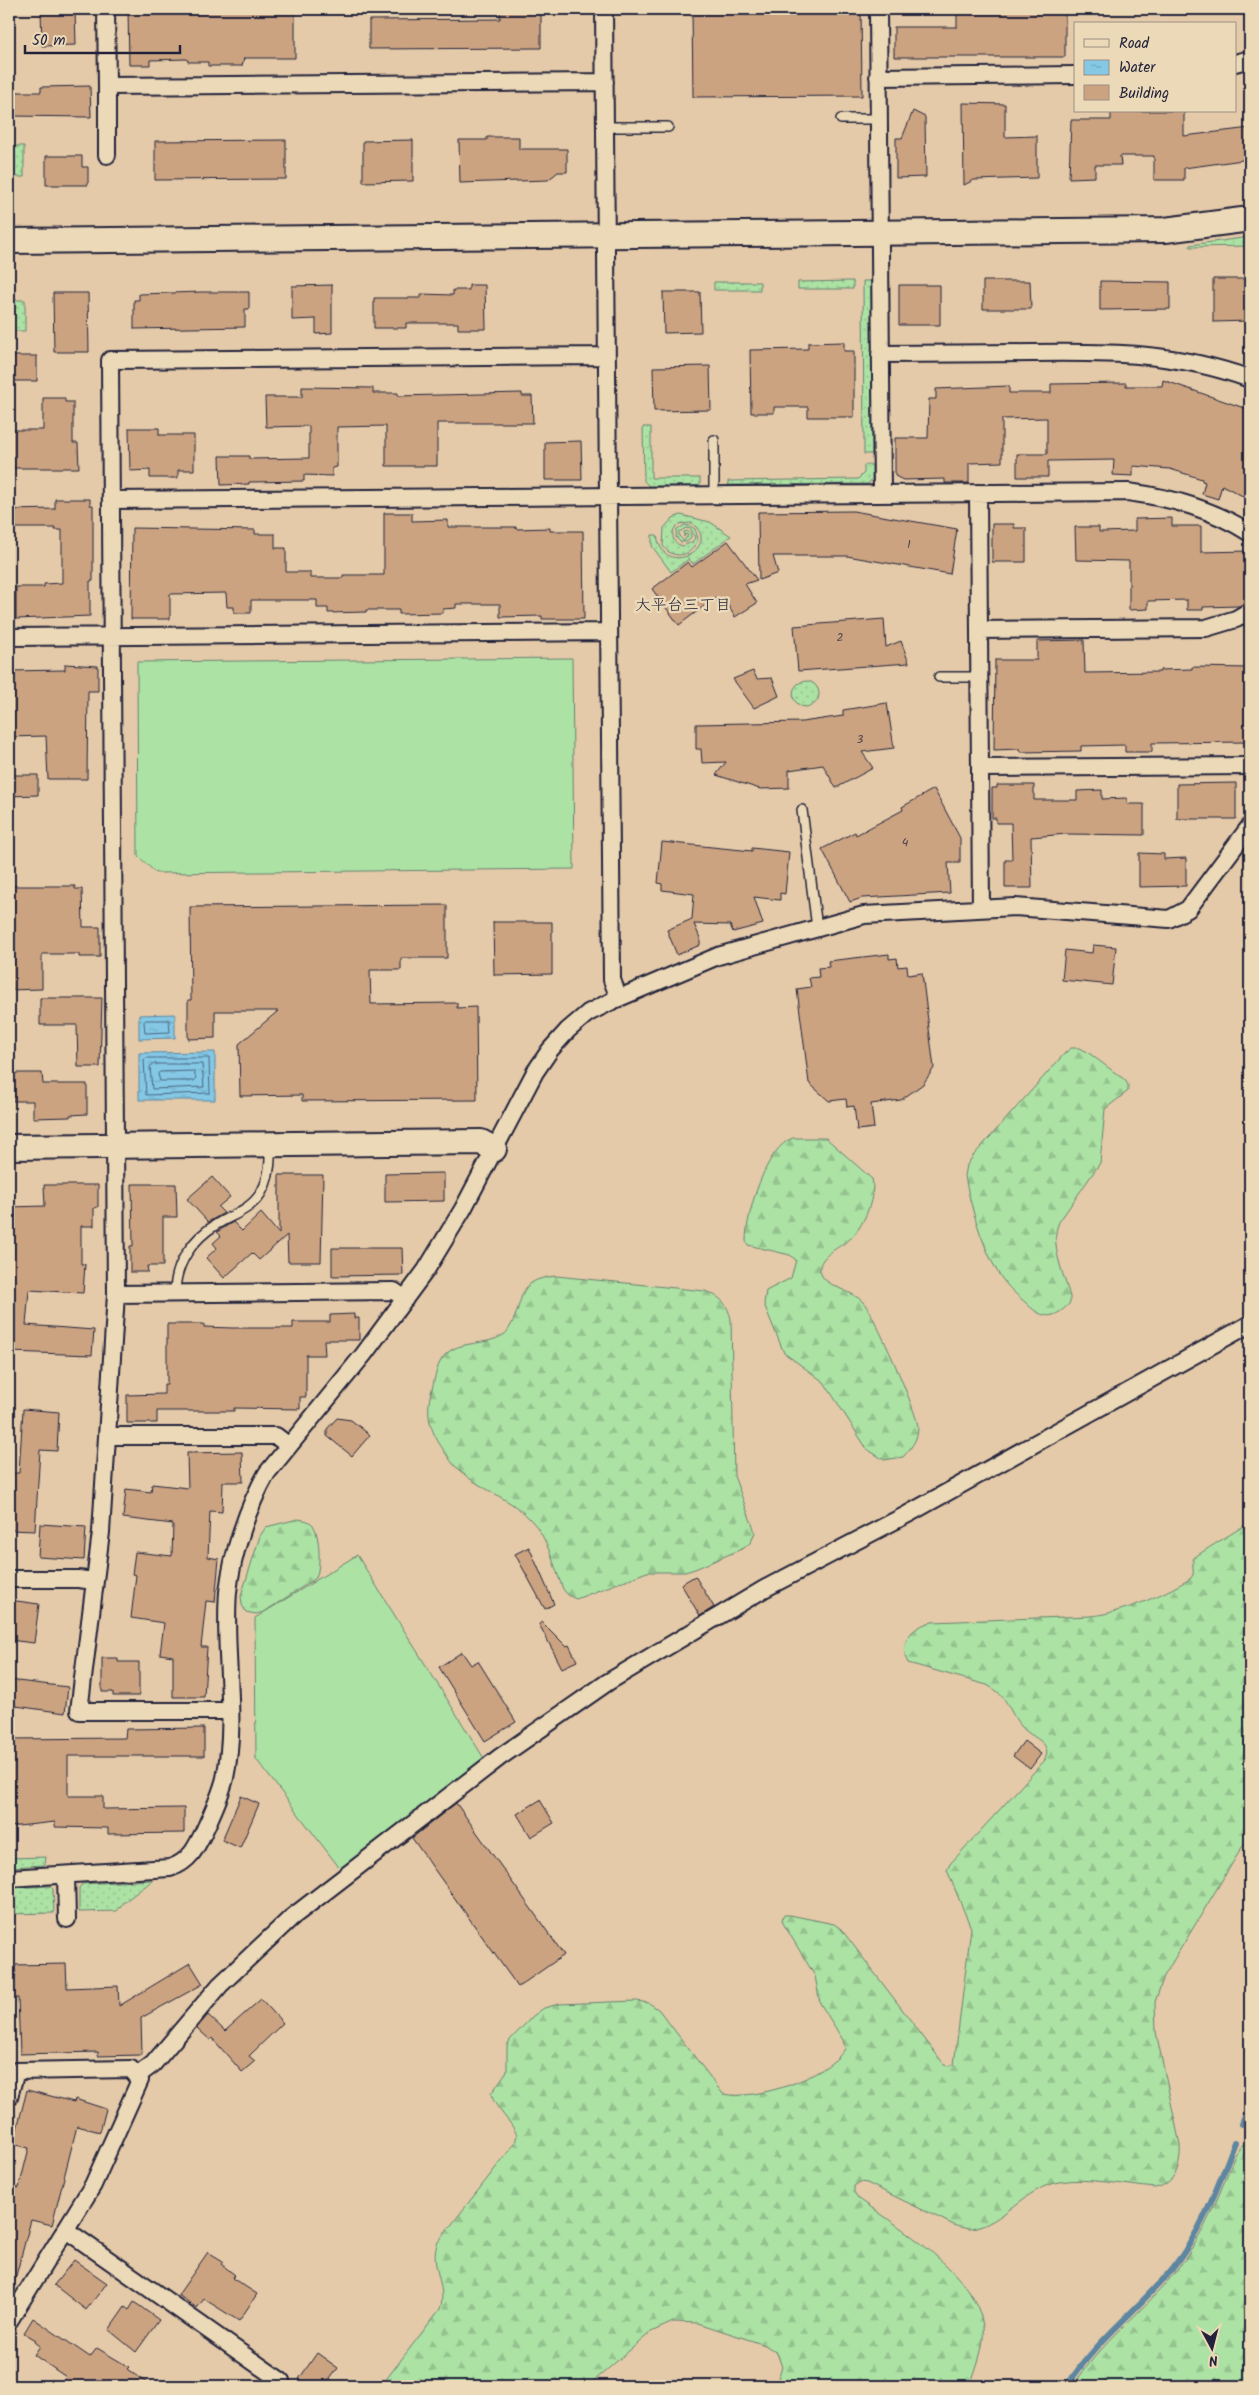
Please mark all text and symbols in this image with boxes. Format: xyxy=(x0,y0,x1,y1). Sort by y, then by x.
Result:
scale bar xyxy=(25,22,180,54)
legend xyxy=(1074,22,1236,112)
text: 50 m xyxy=(32,29,66,53)
text: Road xyxy=(1119,32,1150,56)
text: Water xyxy=(1119,56,1156,80)
text: Building xyxy=(1119,82,1169,106)
house number: 1 xyxy=(907,535,911,554)
district label: 大平台三丁目 xyxy=(635,593,731,618)
house number: 2 xyxy=(837,628,844,647)
house number: 3 xyxy=(857,730,864,749)
house number: 4 xyxy=(902,833,909,852)
north arrow xyxy=(1186,2322,1236,2372)
text: N xyxy=(1208,2348,1219,2371)

